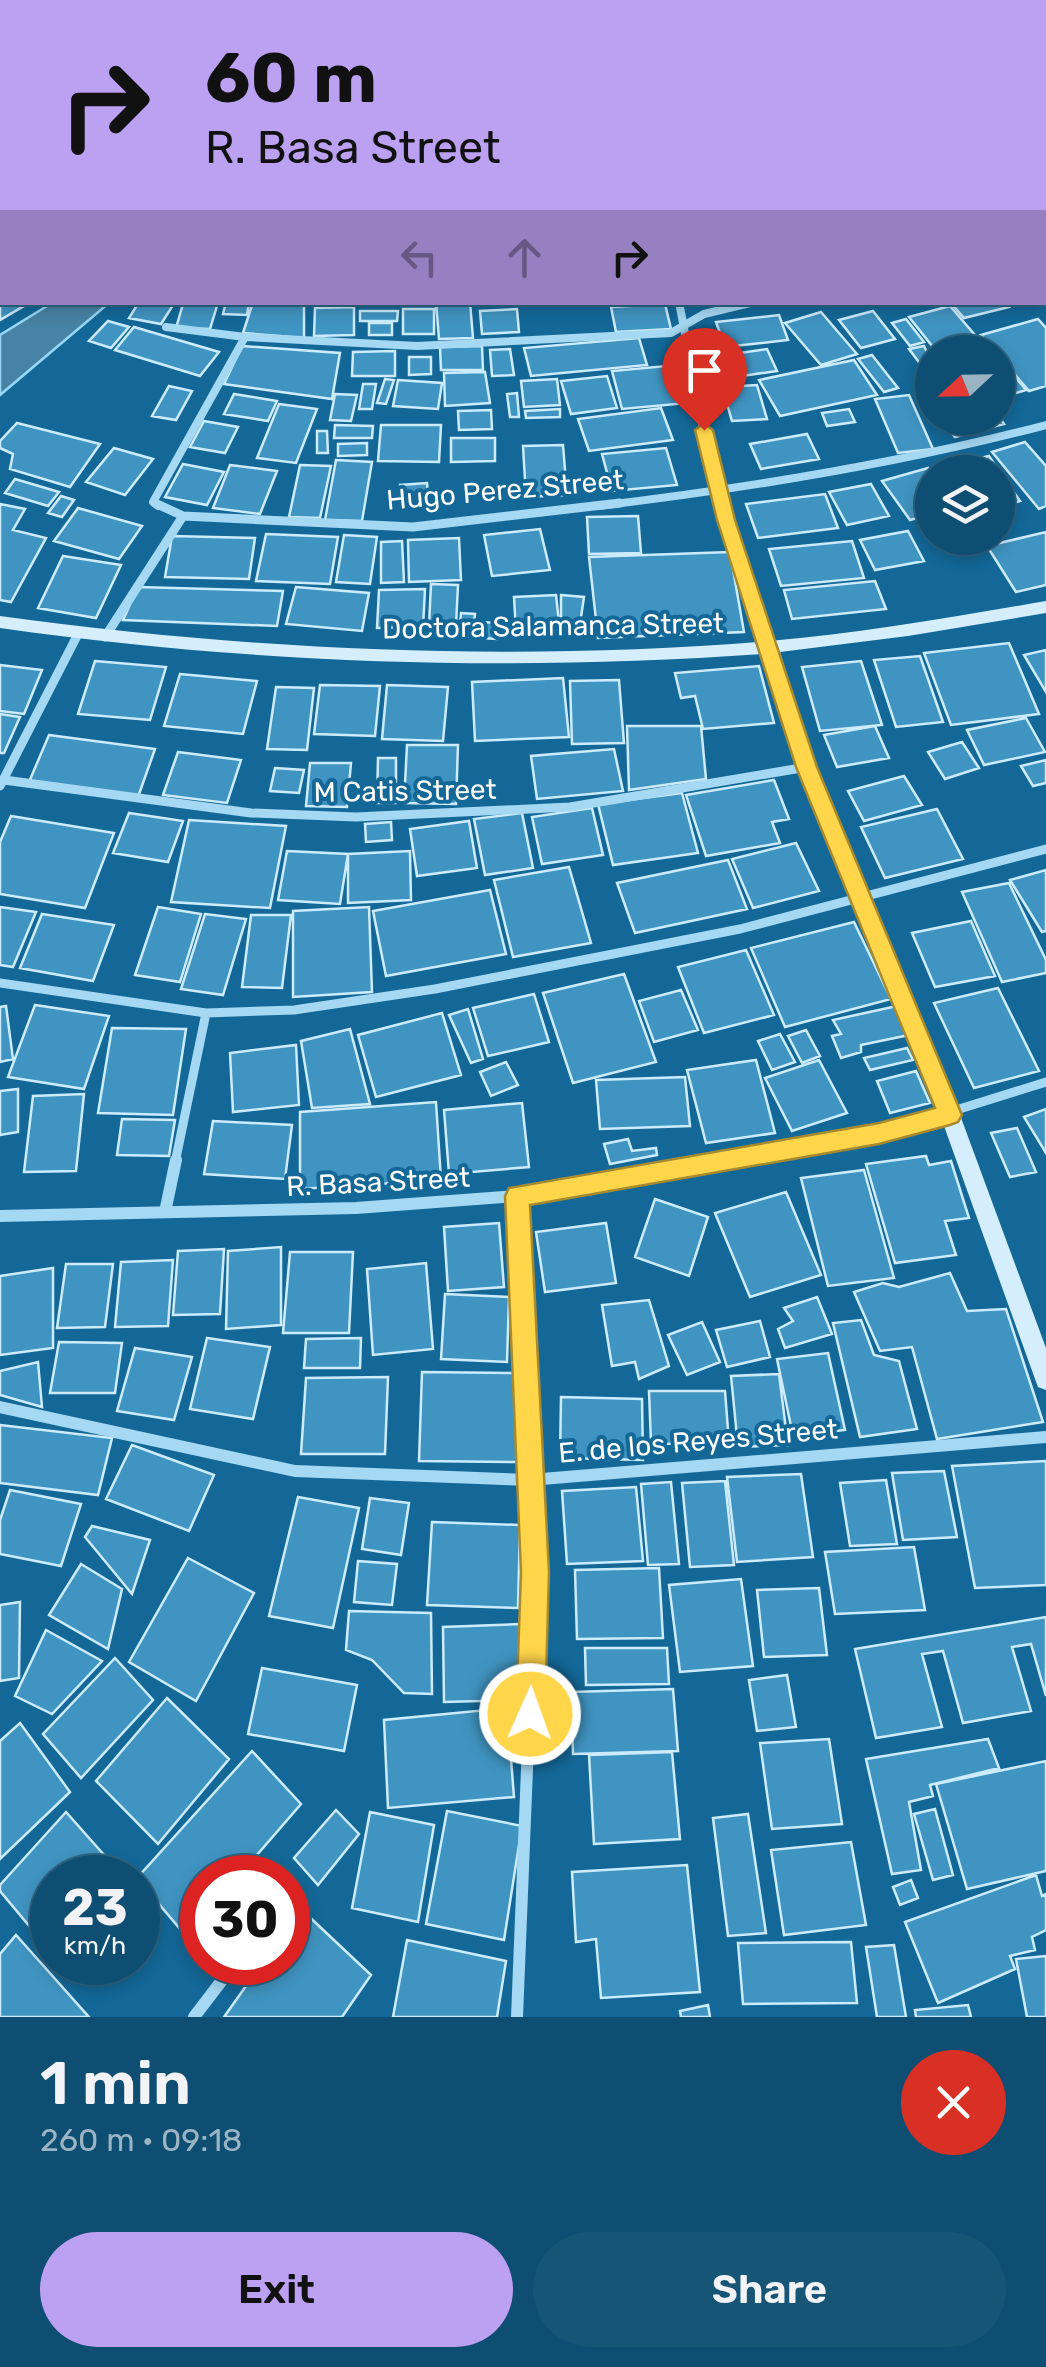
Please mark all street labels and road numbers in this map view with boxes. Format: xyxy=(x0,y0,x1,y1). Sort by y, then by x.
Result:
street label: Hugo Perez Street xyxy=(385,463,625,517)
street label: Doctora Salamanca Street xyxy=(382,607,724,645)
street label: M Catis Street xyxy=(313,773,497,809)
street label: R. Basa Street xyxy=(285,1161,471,1203)
street label: E. de los Reyes Street xyxy=(557,1412,839,1470)

